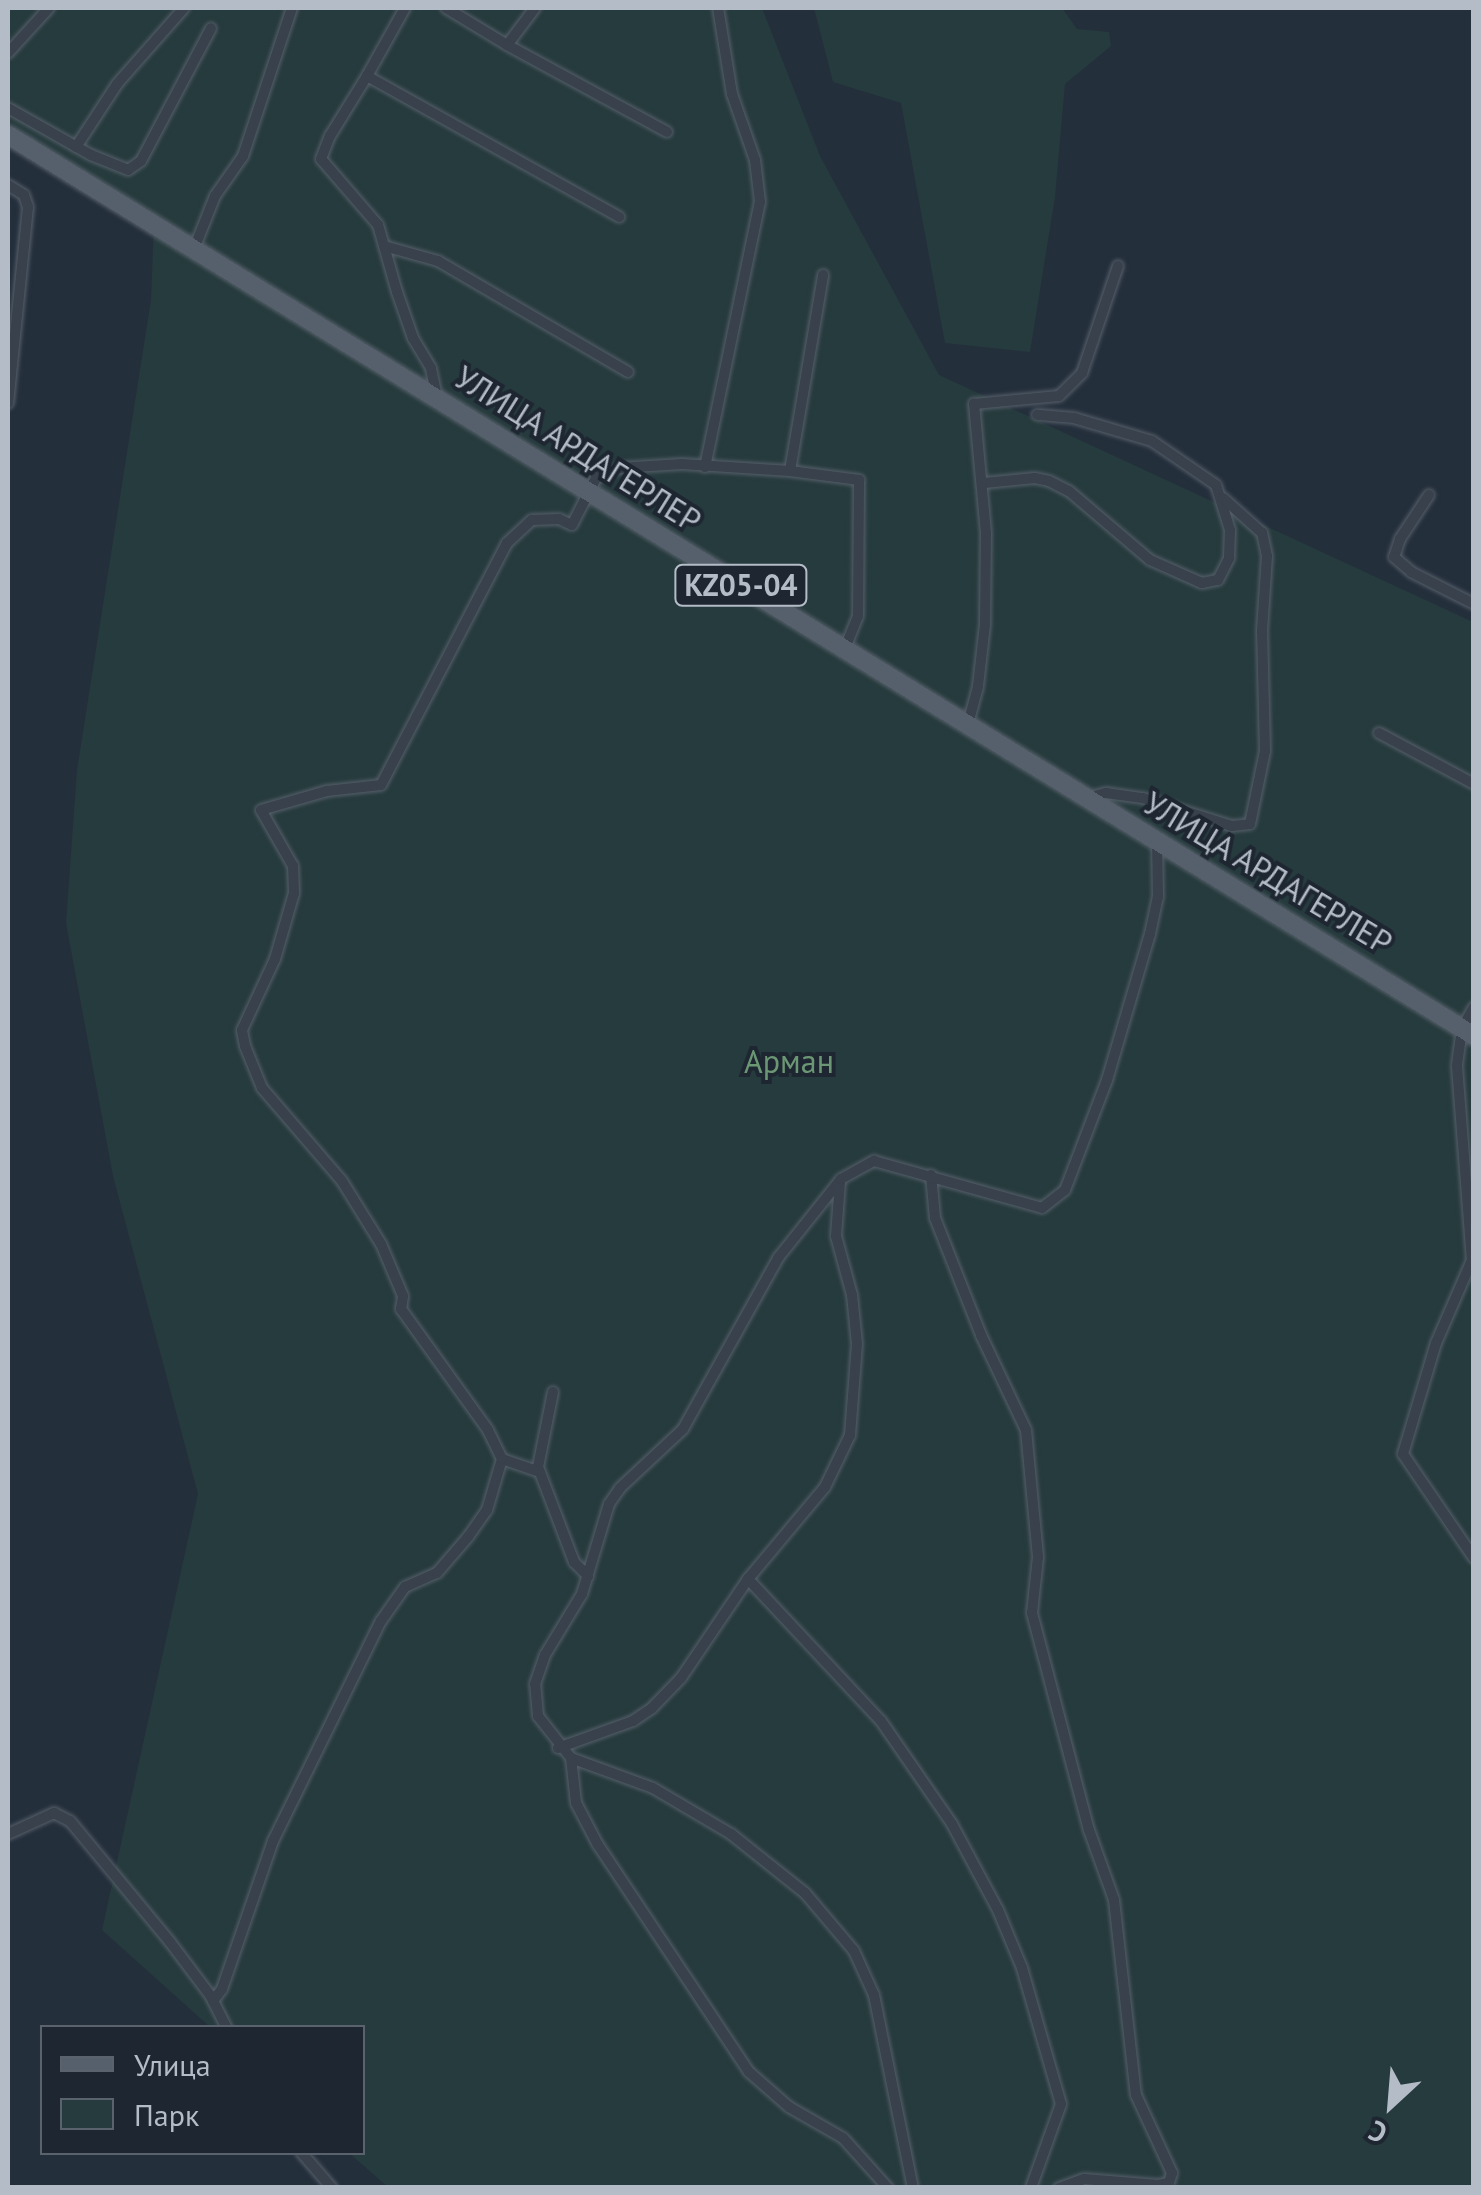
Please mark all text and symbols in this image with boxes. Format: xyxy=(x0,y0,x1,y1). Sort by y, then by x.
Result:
street label: УЛИЦА АРДАГЕРЛЕР xyxy=(447,357,709,541)
road number: KZ05-04 xyxy=(674,560,808,610)
street label: УЛИЦА АРДАГЕРЛЕР xyxy=(1136,783,1400,963)
park label: Арман xyxy=(744,1042,834,1080)
legend xyxy=(40,2025,365,2155)
text: Улица xyxy=(134,2045,211,2084)
north arrow xyxy=(1341,2055,1441,2155)
text: Парк xyxy=(134,2095,199,2134)
text: С xyxy=(1362,2112,1393,2152)

